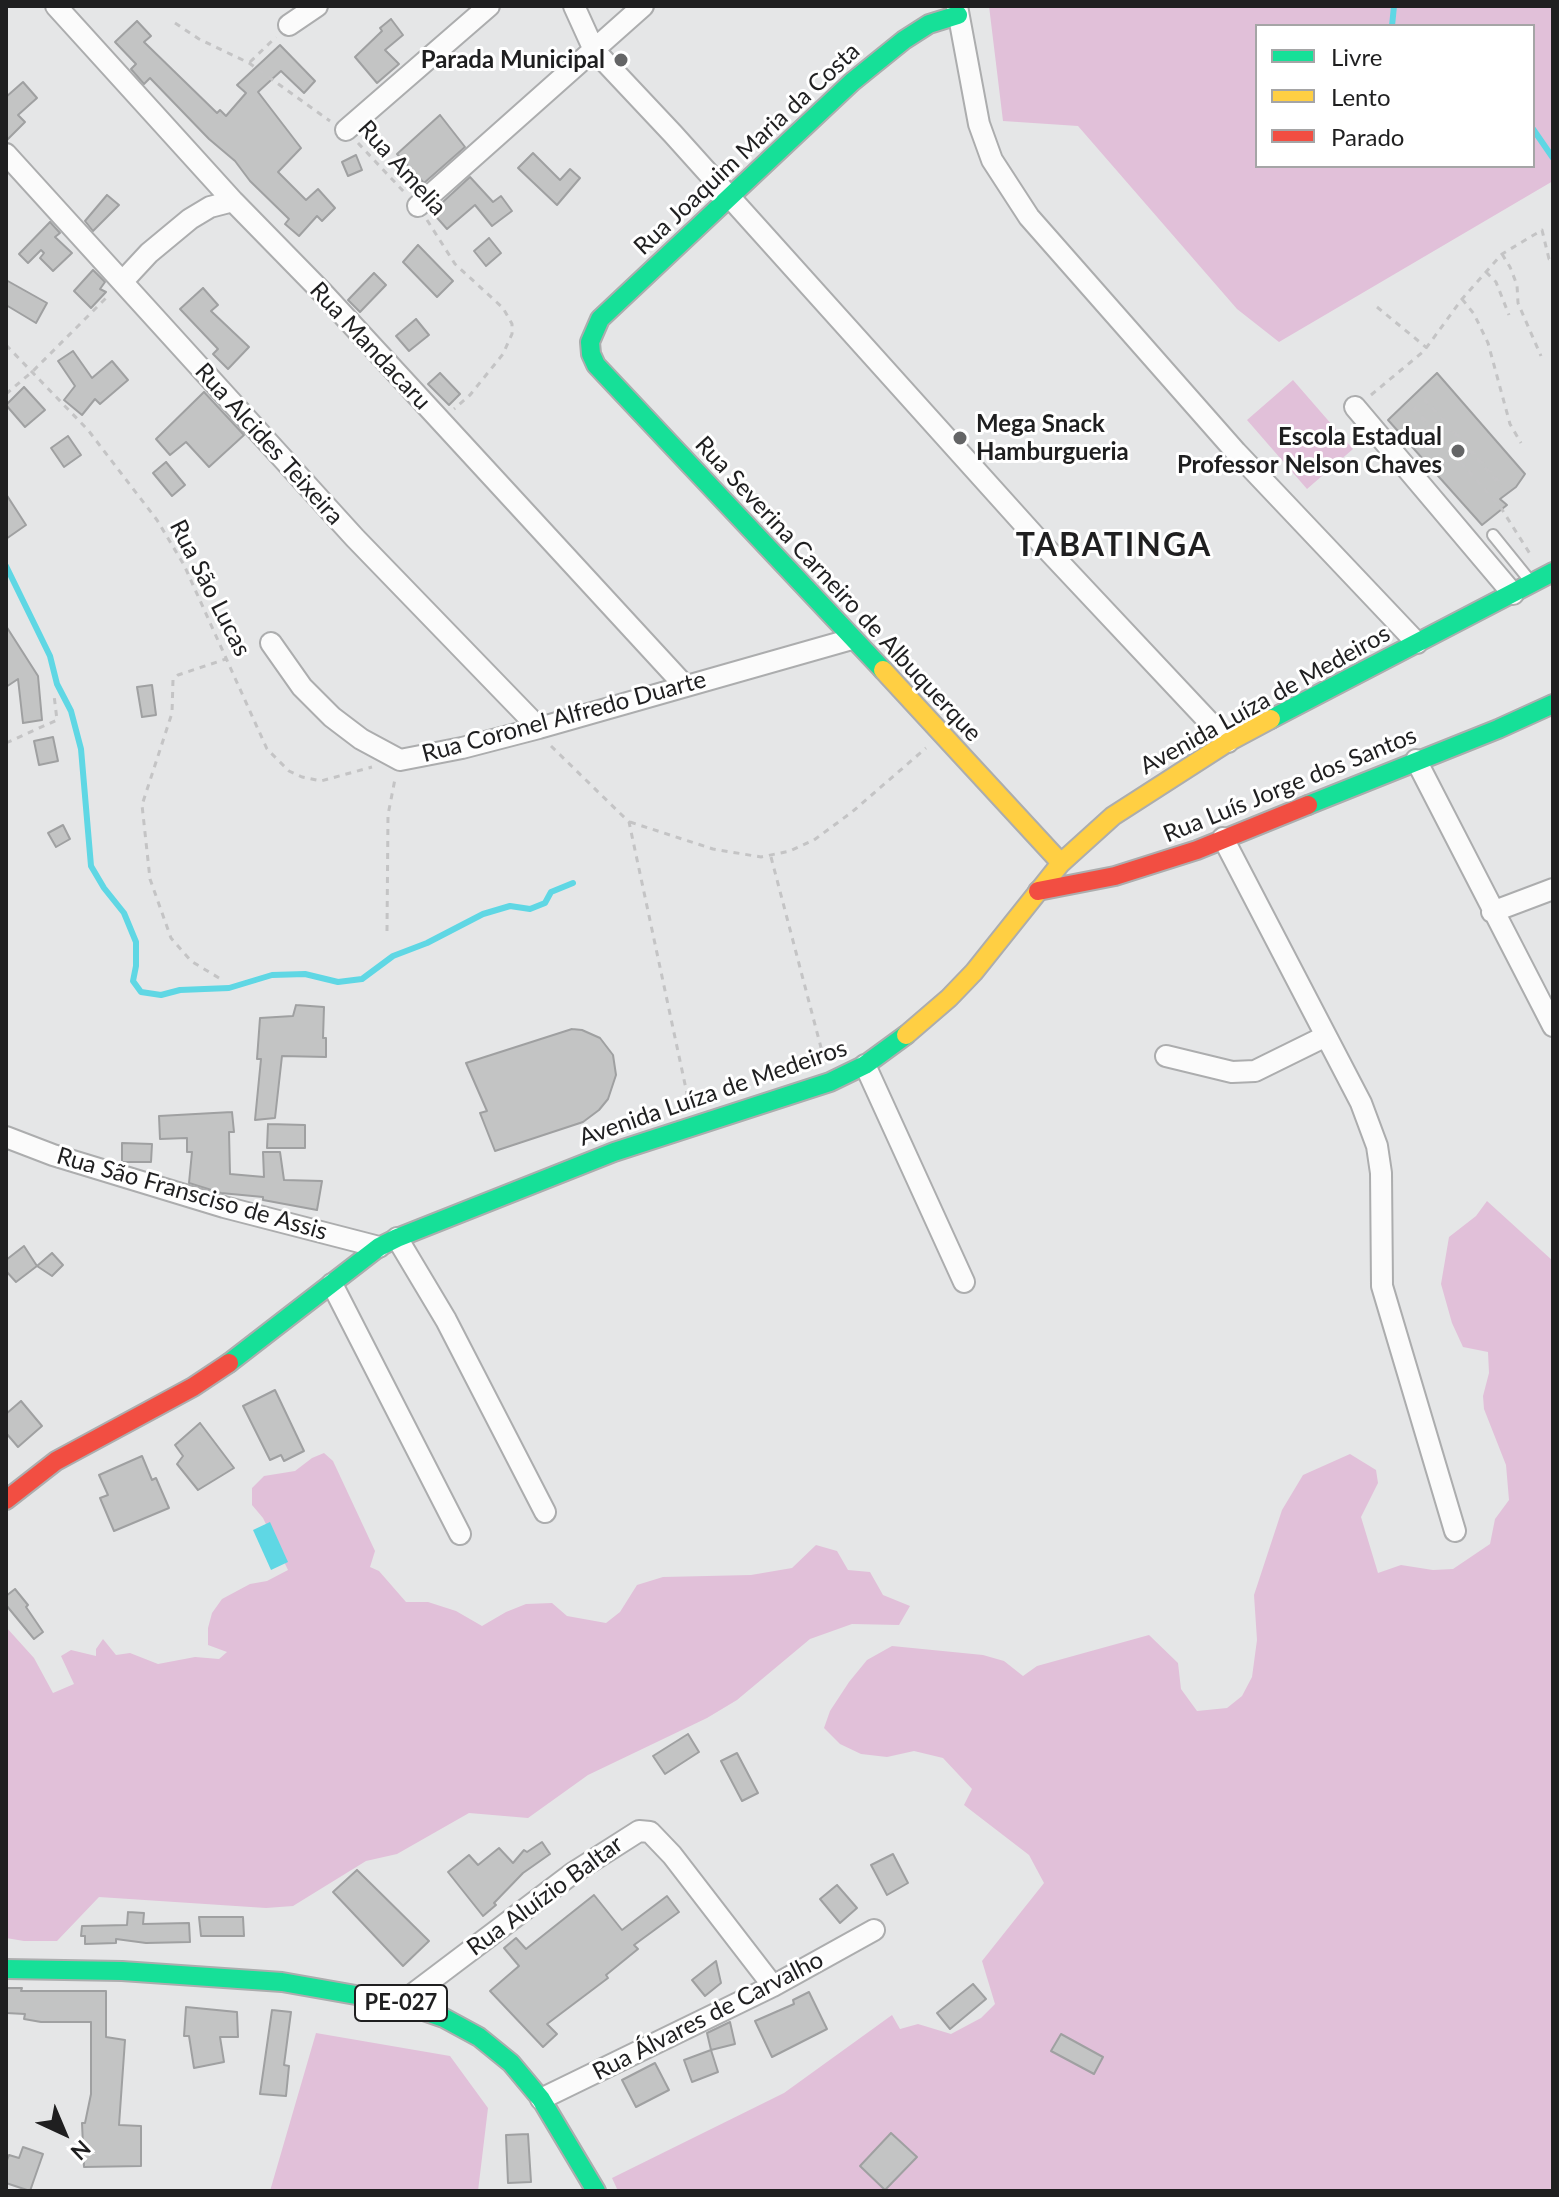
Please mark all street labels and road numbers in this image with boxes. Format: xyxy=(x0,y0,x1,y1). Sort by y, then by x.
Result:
street label: Rua Joaquim Maria da Costa xyxy=(628,37,866,261)
street label: Rua Amelia xyxy=(352,115,452,221)
street label: Rua Mandacaru xyxy=(304,276,436,416)
street label: Rua Alcides Teixeira xyxy=(189,357,349,531)
street label: Rua Severina Carneiro de Albuquerque xyxy=(689,430,987,748)
street label: Rua São Lucas xyxy=(163,515,257,661)
street label: Avenida Luíza de Medeiros xyxy=(1135,619,1395,781)
street label: Rua Coronel Alfredo Duarte xyxy=(419,665,709,769)
street label: Rua Luís Jorge dos Santos xyxy=(1159,721,1421,849)
street label: Avenida Luíza de Medeiros xyxy=(575,1034,851,1152)
street label: Rua São Fransciso de Assis xyxy=(53,1142,331,1246)
street label: Rua Aluízio Baltar xyxy=(461,1830,629,1962)
street label: Rua Álvares de Carvalho xyxy=(588,1945,828,2087)
road number: PE-027 xyxy=(355,1985,447,2021)

